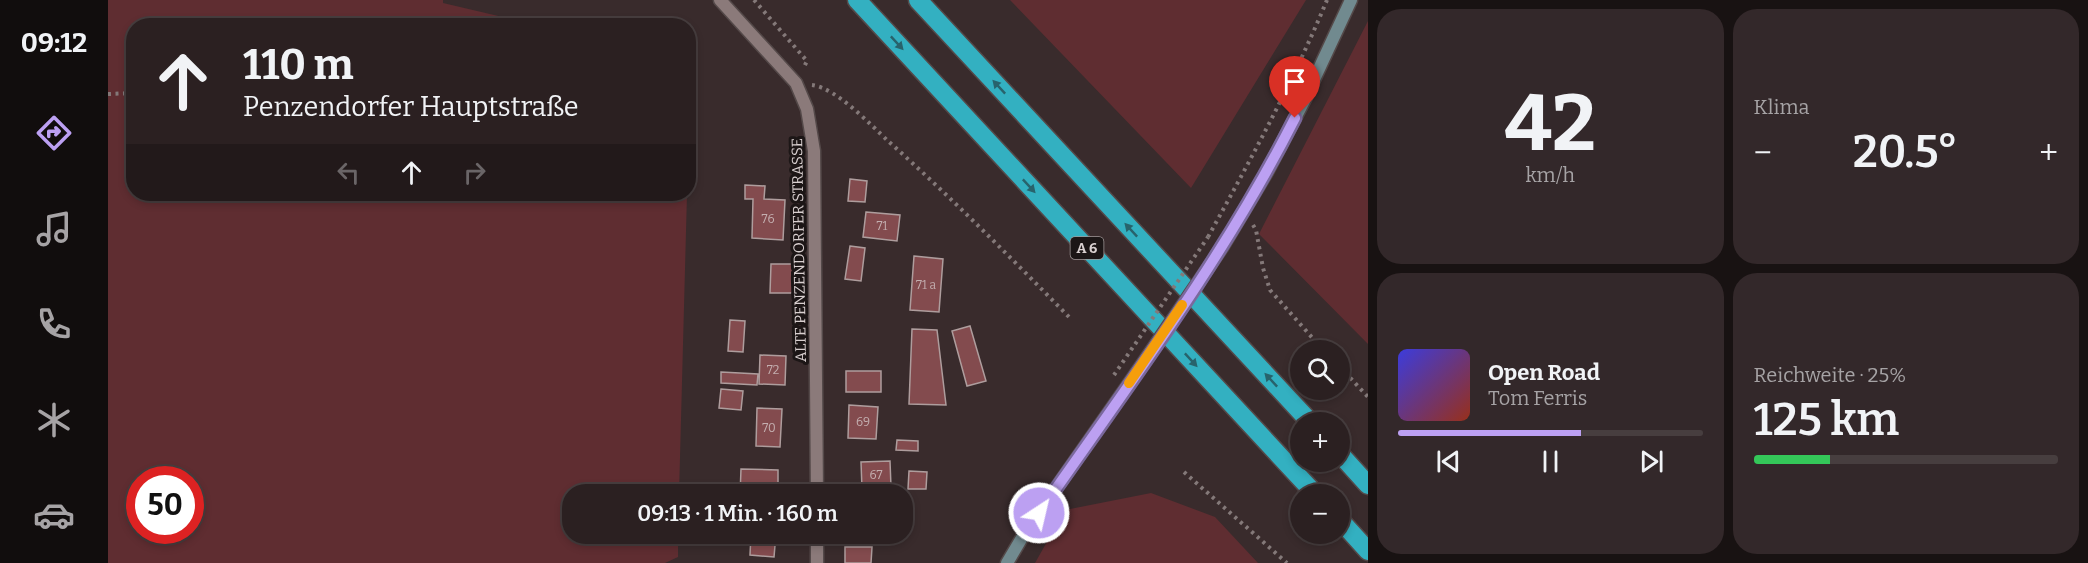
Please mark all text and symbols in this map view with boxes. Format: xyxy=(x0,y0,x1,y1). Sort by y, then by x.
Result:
text: 09:12 xyxy=(21,27,87,59)
one-way arrow xyxy=(890,35,903,50)
text: 110 m xyxy=(243,40,354,90)
icon: ahead xyxy=(144,42,222,120)
pin xyxy=(1269,56,1320,118)
icon: arrive xyxy=(1278,65,1311,98)
text: 42 xyxy=(1505,77,1596,171)
one-way arrow xyxy=(992,80,1006,94)
text: Penzendorfer Hauptstraße xyxy=(243,91,578,123)
text: Klima xyxy=(1754,95,1809,119)
icon: directions xyxy=(33,112,75,154)
text: 20.5° xyxy=(1853,125,1958,179)
text: − xyxy=(1754,133,1772,173)
text: + xyxy=(2039,133,2058,173)
street label: ALTE PENZENDORFER STRASSE xyxy=(788,138,810,362)
icon: left xyxy=(332,156,365,189)
icon: ahead xyxy=(395,156,428,189)
icon: right xyxy=(458,156,491,189)
text: km/h xyxy=(1526,163,1575,187)
one-way arrow xyxy=(1022,178,1035,193)
icon: music xyxy=(33,208,75,250)
house number: 76 xyxy=(762,212,774,226)
house number: 71 xyxy=(877,219,888,233)
one-way arrow xyxy=(1124,222,1138,237)
road number: A 6 xyxy=(1070,237,1104,259)
house number: 71 a xyxy=(916,278,936,292)
icon: phone xyxy=(33,303,75,345)
map controls xyxy=(1290,340,1350,544)
button: search xyxy=(1290,340,1350,400)
one-way arrow xyxy=(1183,352,1197,366)
text: Open Road xyxy=(1488,359,1600,386)
house number: 72 xyxy=(767,363,779,377)
text: Reichweite · 25% xyxy=(1754,363,1906,387)
one-way arrow xyxy=(1265,373,1278,388)
text: Tom Ferris xyxy=(1488,386,1587,410)
text: 125 km xyxy=(1754,393,1899,447)
icon: climate xyxy=(33,399,75,441)
button: + xyxy=(1290,412,1350,472)
house number: 69 xyxy=(856,415,870,429)
house number: 70 xyxy=(762,421,776,435)
icon: previous xyxy=(1432,445,1465,478)
icon: pause xyxy=(1534,445,1567,478)
icon: next xyxy=(1635,445,1668,478)
speed limit sign: 50 xyxy=(126,466,204,544)
house number: 67 xyxy=(870,468,882,482)
position arrow xyxy=(1007,481,1071,545)
button: − xyxy=(1290,484,1350,544)
icon: car xyxy=(33,494,75,536)
text: 09:13 · 1 Min. · 160 m xyxy=(637,500,838,527)

